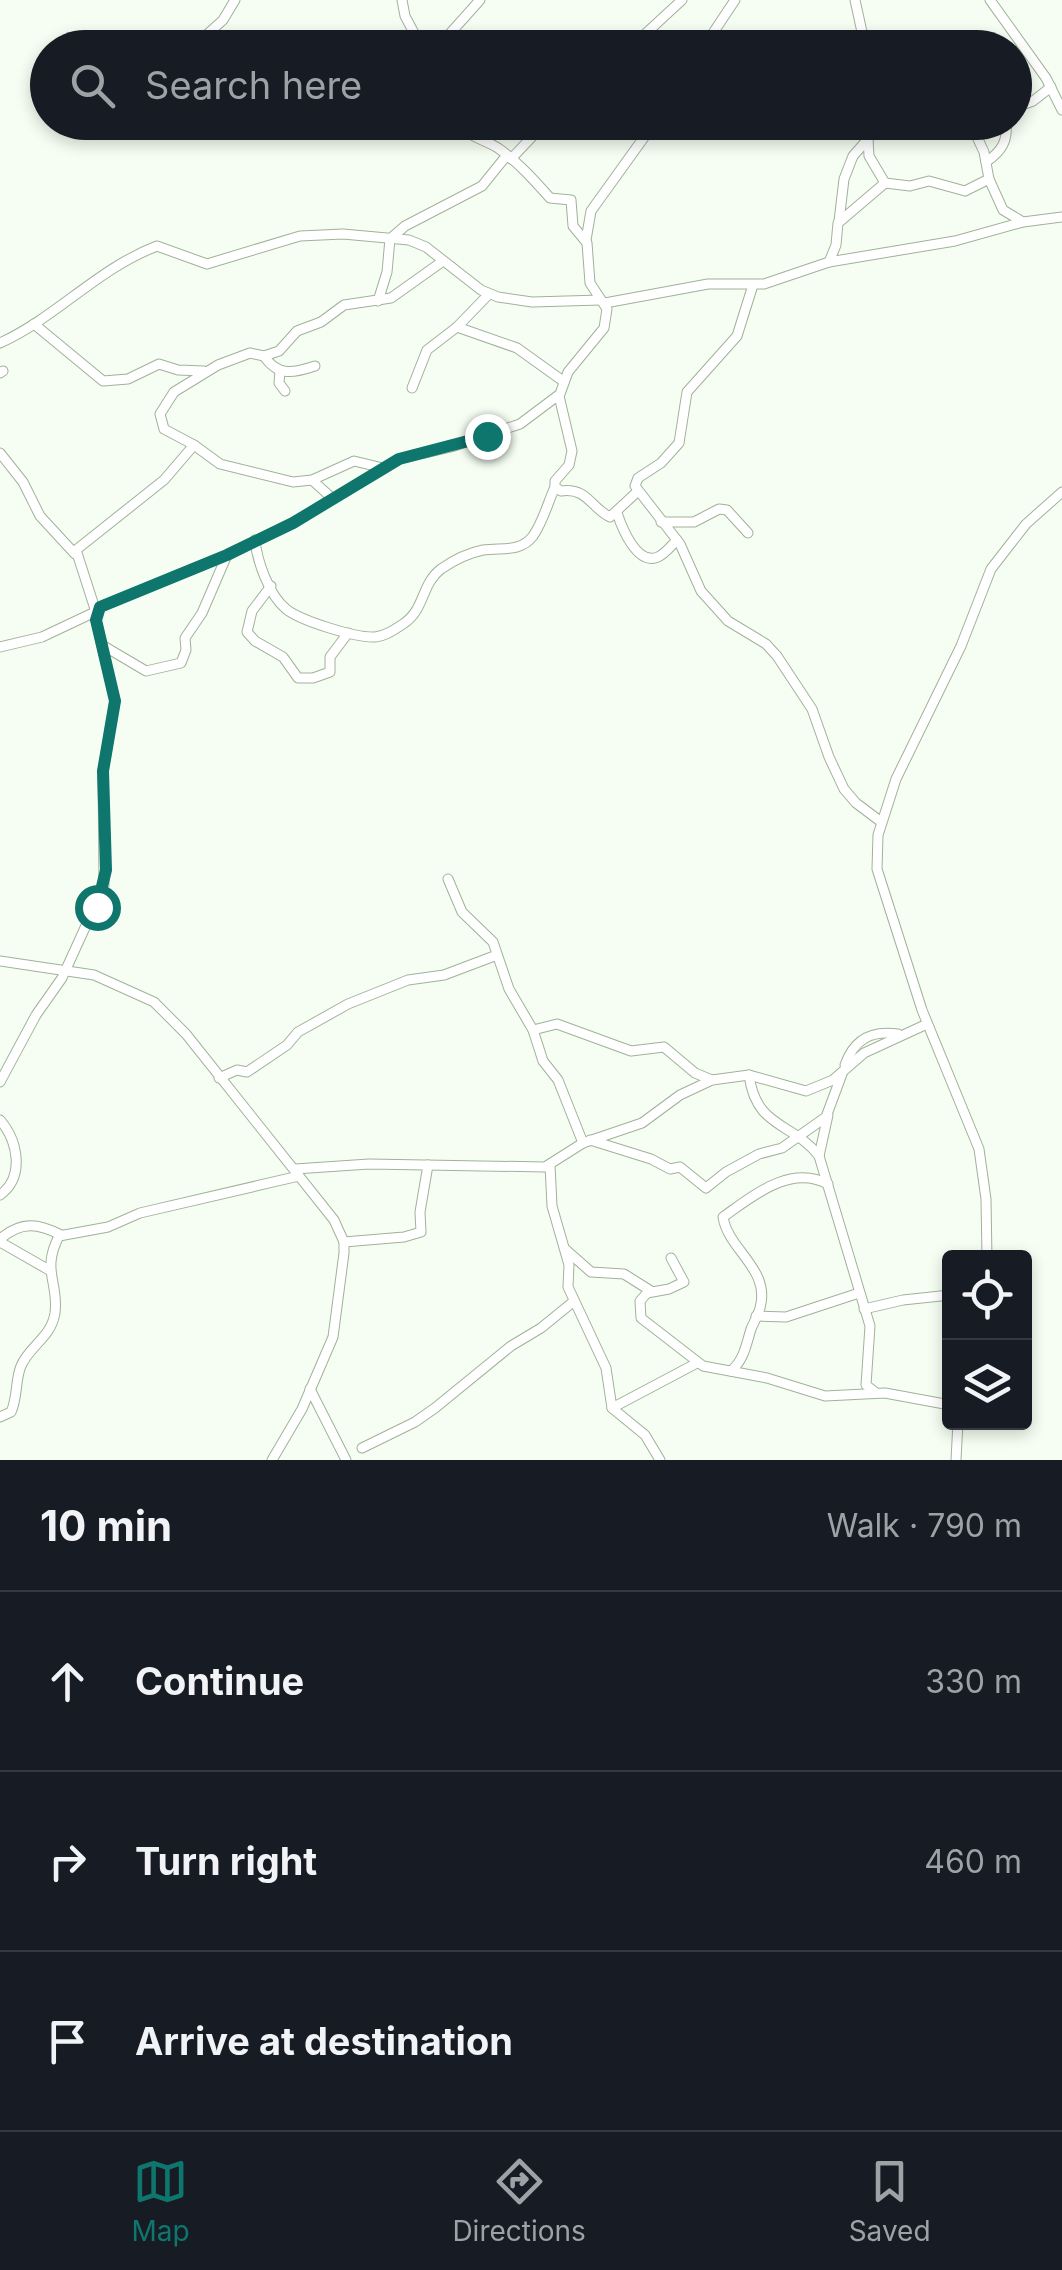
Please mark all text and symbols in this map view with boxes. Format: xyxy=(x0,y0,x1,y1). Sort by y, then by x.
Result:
search box xyxy=(30,30,1032,140)
icon: search xyxy=(65,58,120,113)
text: Search here xyxy=(145,62,362,108)
route end xyxy=(465,414,511,460)
route start xyxy=(75,885,121,931)
map controls xyxy=(942,1250,1032,1430)
button: locate xyxy=(942,1250,1032,1340)
button: layers xyxy=(942,1340,1032,1430)
text: 10 min xyxy=(40,1500,172,1551)
text: Walk · 790 m xyxy=(827,1506,1022,1545)
icon: ahead xyxy=(40,1654,95,1709)
text: Continue xyxy=(135,1658,304,1704)
text: 330 m xyxy=(925,1662,1022,1701)
icon: right xyxy=(40,1834,95,1889)
text: Turn right xyxy=(135,1838,317,1884)
text: 460 m xyxy=(924,1842,1022,1881)
icon: arrive xyxy=(40,2014,95,2069)
text: Arrive at destination xyxy=(135,2018,513,2064)
tab: Map xyxy=(131,2154,190,2248)
tab: Directions xyxy=(452,2154,586,2248)
tab: Saved xyxy=(849,2154,931,2248)

